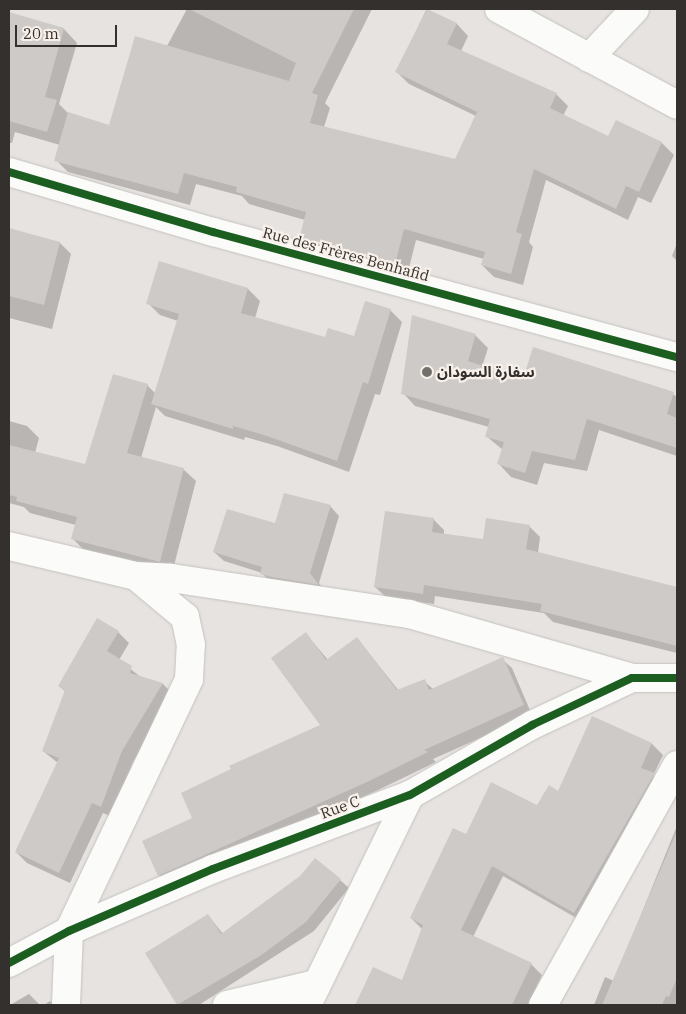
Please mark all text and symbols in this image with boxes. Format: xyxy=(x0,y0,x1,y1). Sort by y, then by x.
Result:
scale bar xyxy=(18,15,120,47)
text: 20 m xyxy=(23,24,59,43)
street label: Rue des Frères Benhafid xyxy=(261,223,431,285)
place label: سفارة السودان xyxy=(437,363,535,381)
marker: سفارة السودان xyxy=(421,366,433,378)
street label: Rue C xyxy=(318,792,362,822)

